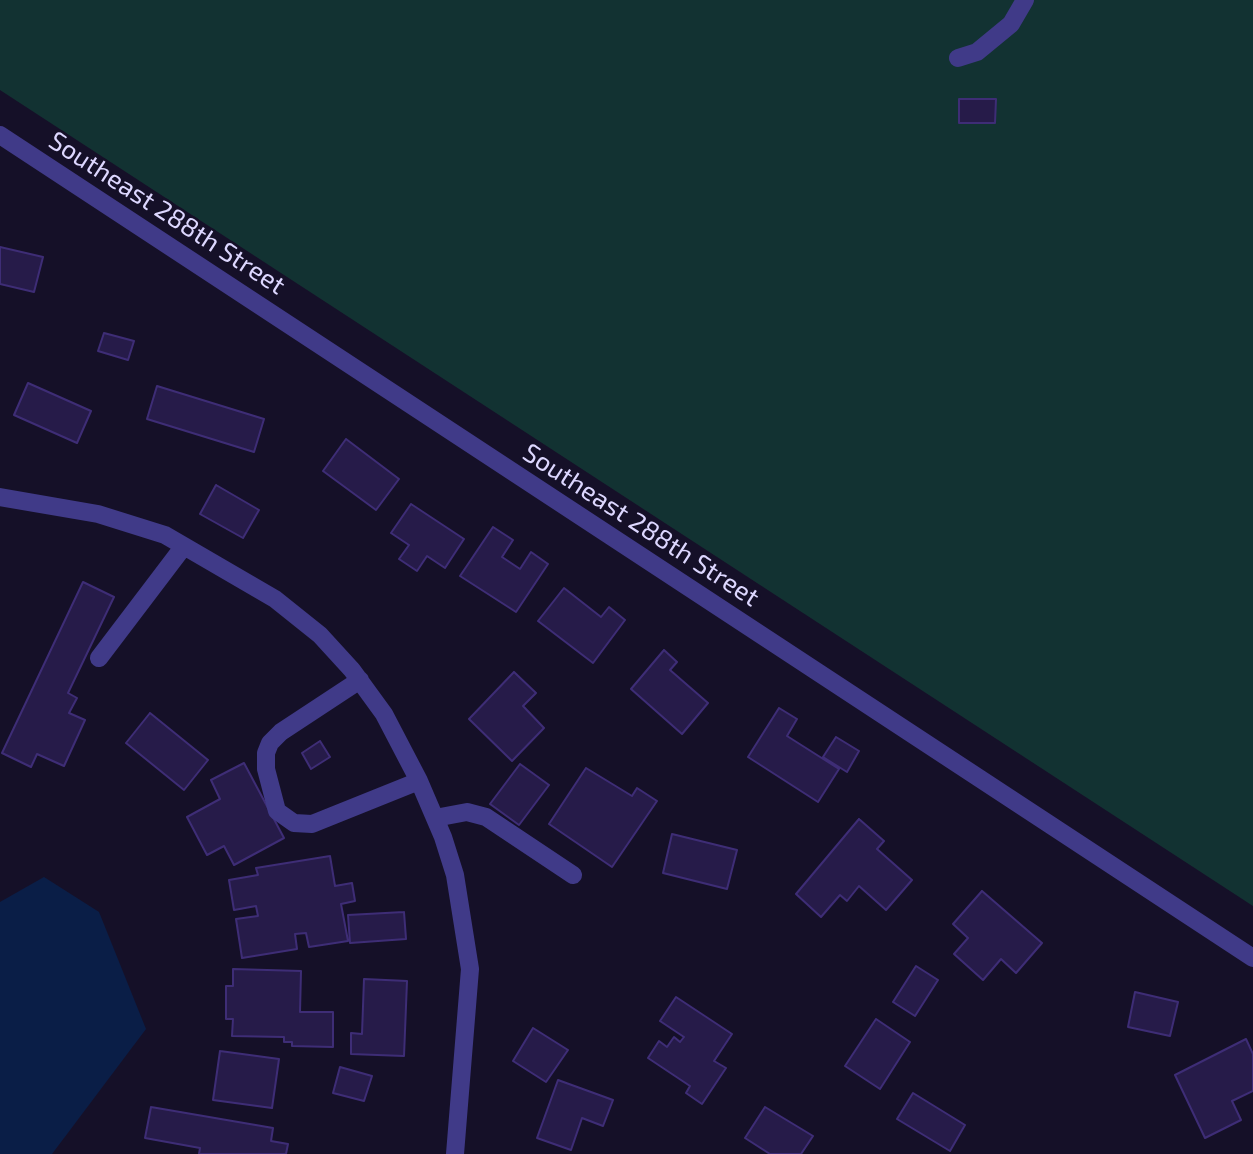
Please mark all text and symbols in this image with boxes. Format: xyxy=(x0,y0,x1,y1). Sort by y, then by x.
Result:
street label: Southeast 288th Street xyxy=(43,125,291,301)
street label: Southeast 288th Street xyxy=(517,437,765,613)

